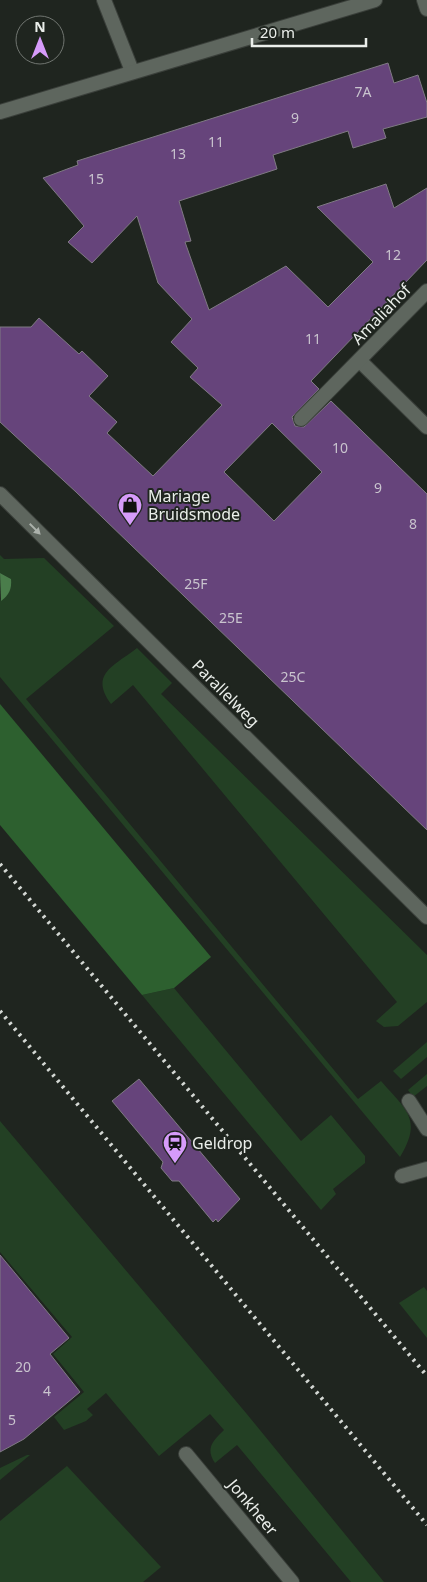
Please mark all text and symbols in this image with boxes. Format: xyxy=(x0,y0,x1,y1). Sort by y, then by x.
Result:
north arrow xyxy=(15,15,65,65)
scale bar xyxy=(252,15,366,47)
text: N xyxy=(34,17,46,36)
text: 20 m xyxy=(260,22,295,42)
house number: 7A xyxy=(355,82,372,101)
house number: 9 xyxy=(291,108,299,127)
house number: 11 xyxy=(208,132,224,151)
house number: 13 xyxy=(170,144,186,163)
house number: 15 xyxy=(88,169,104,188)
house number: 12 xyxy=(385,245,401,264)
street label: Amaliahof xyxy=(347,278,417,349)
house number: 11 xyxy=(305,329,321,348)
house number: 10 xyxy=(332,438,348,457)
house number: 9 xyxy=(374,478,382,497)
place label: Mariage Bruidsmode xyxy=(148,485,240,525)
shop icon: Mariage Bruidsmode xyxy=(117,492,143,526)
house number: 8 xyxy=(409,514,417,533)
one-way arrow xyxy=(28,522,40,534)
house number: 25F xyxy=(184,574,208,593)
house number: 25E xyxy=(219,608,243,627)
street label: Parallelweg xyxy=(188,655,264,731)
house number: 25C xyxy=(281,667,306,686)
station icon: Geldrop xyxy=(162,1130,188,1164)
place label: Geldrop xyxy=(192,1132,252,1154)
house number: 20 xyxy=(15,1357,31,1376)
house number: 4 xyxy=(43,1381,51,1400)
house number: 5 xyxy=(8,1410,16,1429)
street label: Jonkheer xyxy=(222,1473,283,1540)

